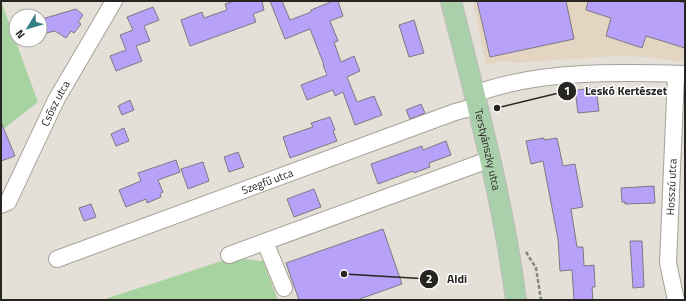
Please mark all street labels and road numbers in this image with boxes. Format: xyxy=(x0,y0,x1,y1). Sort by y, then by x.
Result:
street label: Csősz utca xyxy=(37,77,74,129)
street label: Terstyánszky utca xyxy=(471,107,505,192)
street label: Hosszú utca xyxy=(662,158,680,216)
street label: Szegfű utca xyxy=(239,164,296,198)

